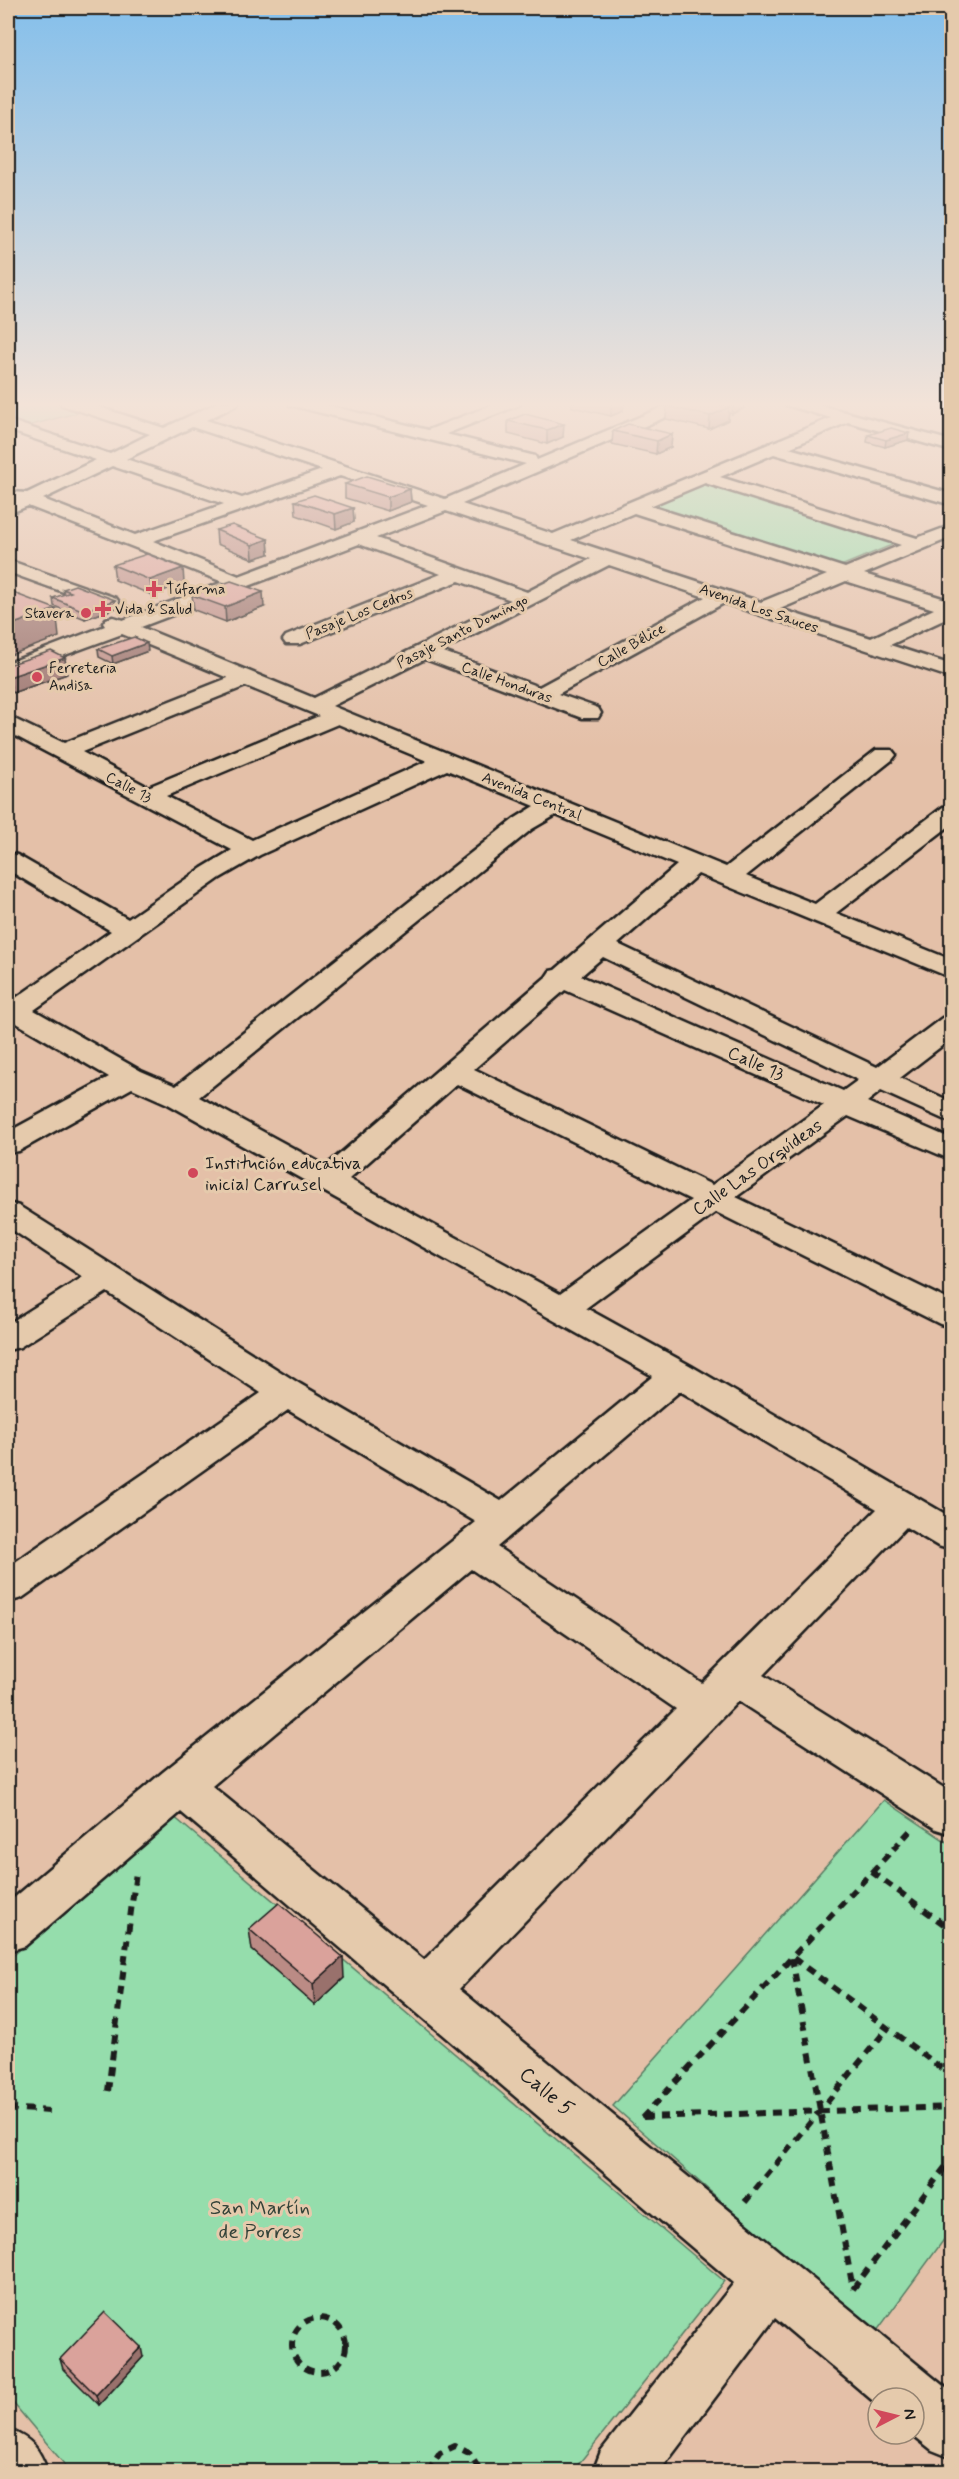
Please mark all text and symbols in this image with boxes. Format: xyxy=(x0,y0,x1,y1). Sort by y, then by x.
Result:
street label: Avenida Los Sauces xyxy=(696,579,821,639)
place label: Túfarma xyxy=(166,580,225,600)
marker: Túfarma xyxy=(147,582,161,596)
street label: Pasaje Los Cedros xyxy=(303,583,416,645)
street label: Pasaje Santo Domingo xyxy=(394,590,531,674)
place label: Vida & Salud xyxy=(115,600,192,620)
marker: Vida & Salud xyxy=(96,602,110,616)
place label: Stavera xyxy=(25,604,75,624)
marker: Stavera xyxy=(79,606,93,620)
street label: Calle Bélice xyxy=(594,619,669,673)
street label: Calle Honduras xyxy=(459,657,555,709)
place label: Ferreteria Andisa xyxy=(49,659,117,696)
marker: Ferreteria Andisa xyxy=(30,670,44,684)
street label: Calle 13 xyxy=(102,767,155,808)
street label: Avenida Central xyxy=(479,768,585,826)
street label: Calle 13 xyxy=(724,1041,788,1087)
street label: Calle Las Orquídeas xyxy=(688,1114,827,1222)
place label: Institución educativa inicial Carrusel xyxy=(205,1152,361,1197)
marker: Institución educativa inicial Carrusel xyxy=(186,1166,200,1180)
street label: Calle 5 xyxy=(513,2061,580,2123)
park label: San Martín de Porres xyxy=(210,2194,310,2246)
north arrow xyxy=(866,2386,926,2446)
text: N xyxy=(898,2408,920,2421)

